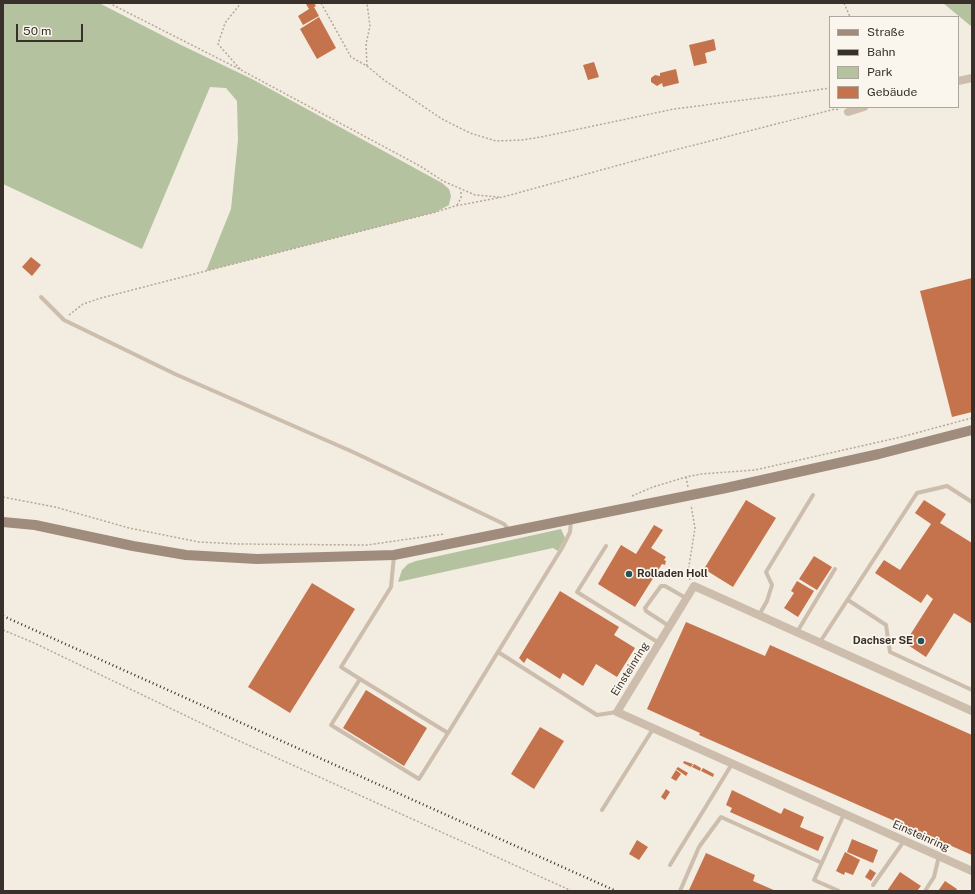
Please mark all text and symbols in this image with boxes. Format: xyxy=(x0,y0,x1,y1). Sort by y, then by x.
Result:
scale bar xyxy=(18,16,85,42)
legend xyxy=(829,16,959,108)
text: 50 m xyxy=(23,24,51,38)
text: Straße xyxy=(867,25,904,39)
text: Bahn xyxy=(867,45,896,59)
text: Park xyxy=(867,65,893,79)
text: Gebäude xyxy=(867,85,917,99)
place label: Rolladen Holl xyxy=(637,567,708,581)
marker: Rolladen Holl xyxy=(624,569,634,579)
place label: Dachser SE xyxy=(853,634,913,648)
marker: Dachser SE xyxy=(916,636,926,646)
street label: Einsteinring xyxy=(608,640,652,698)
street label: Einsteinring xyxy=(890,818,952,854)

